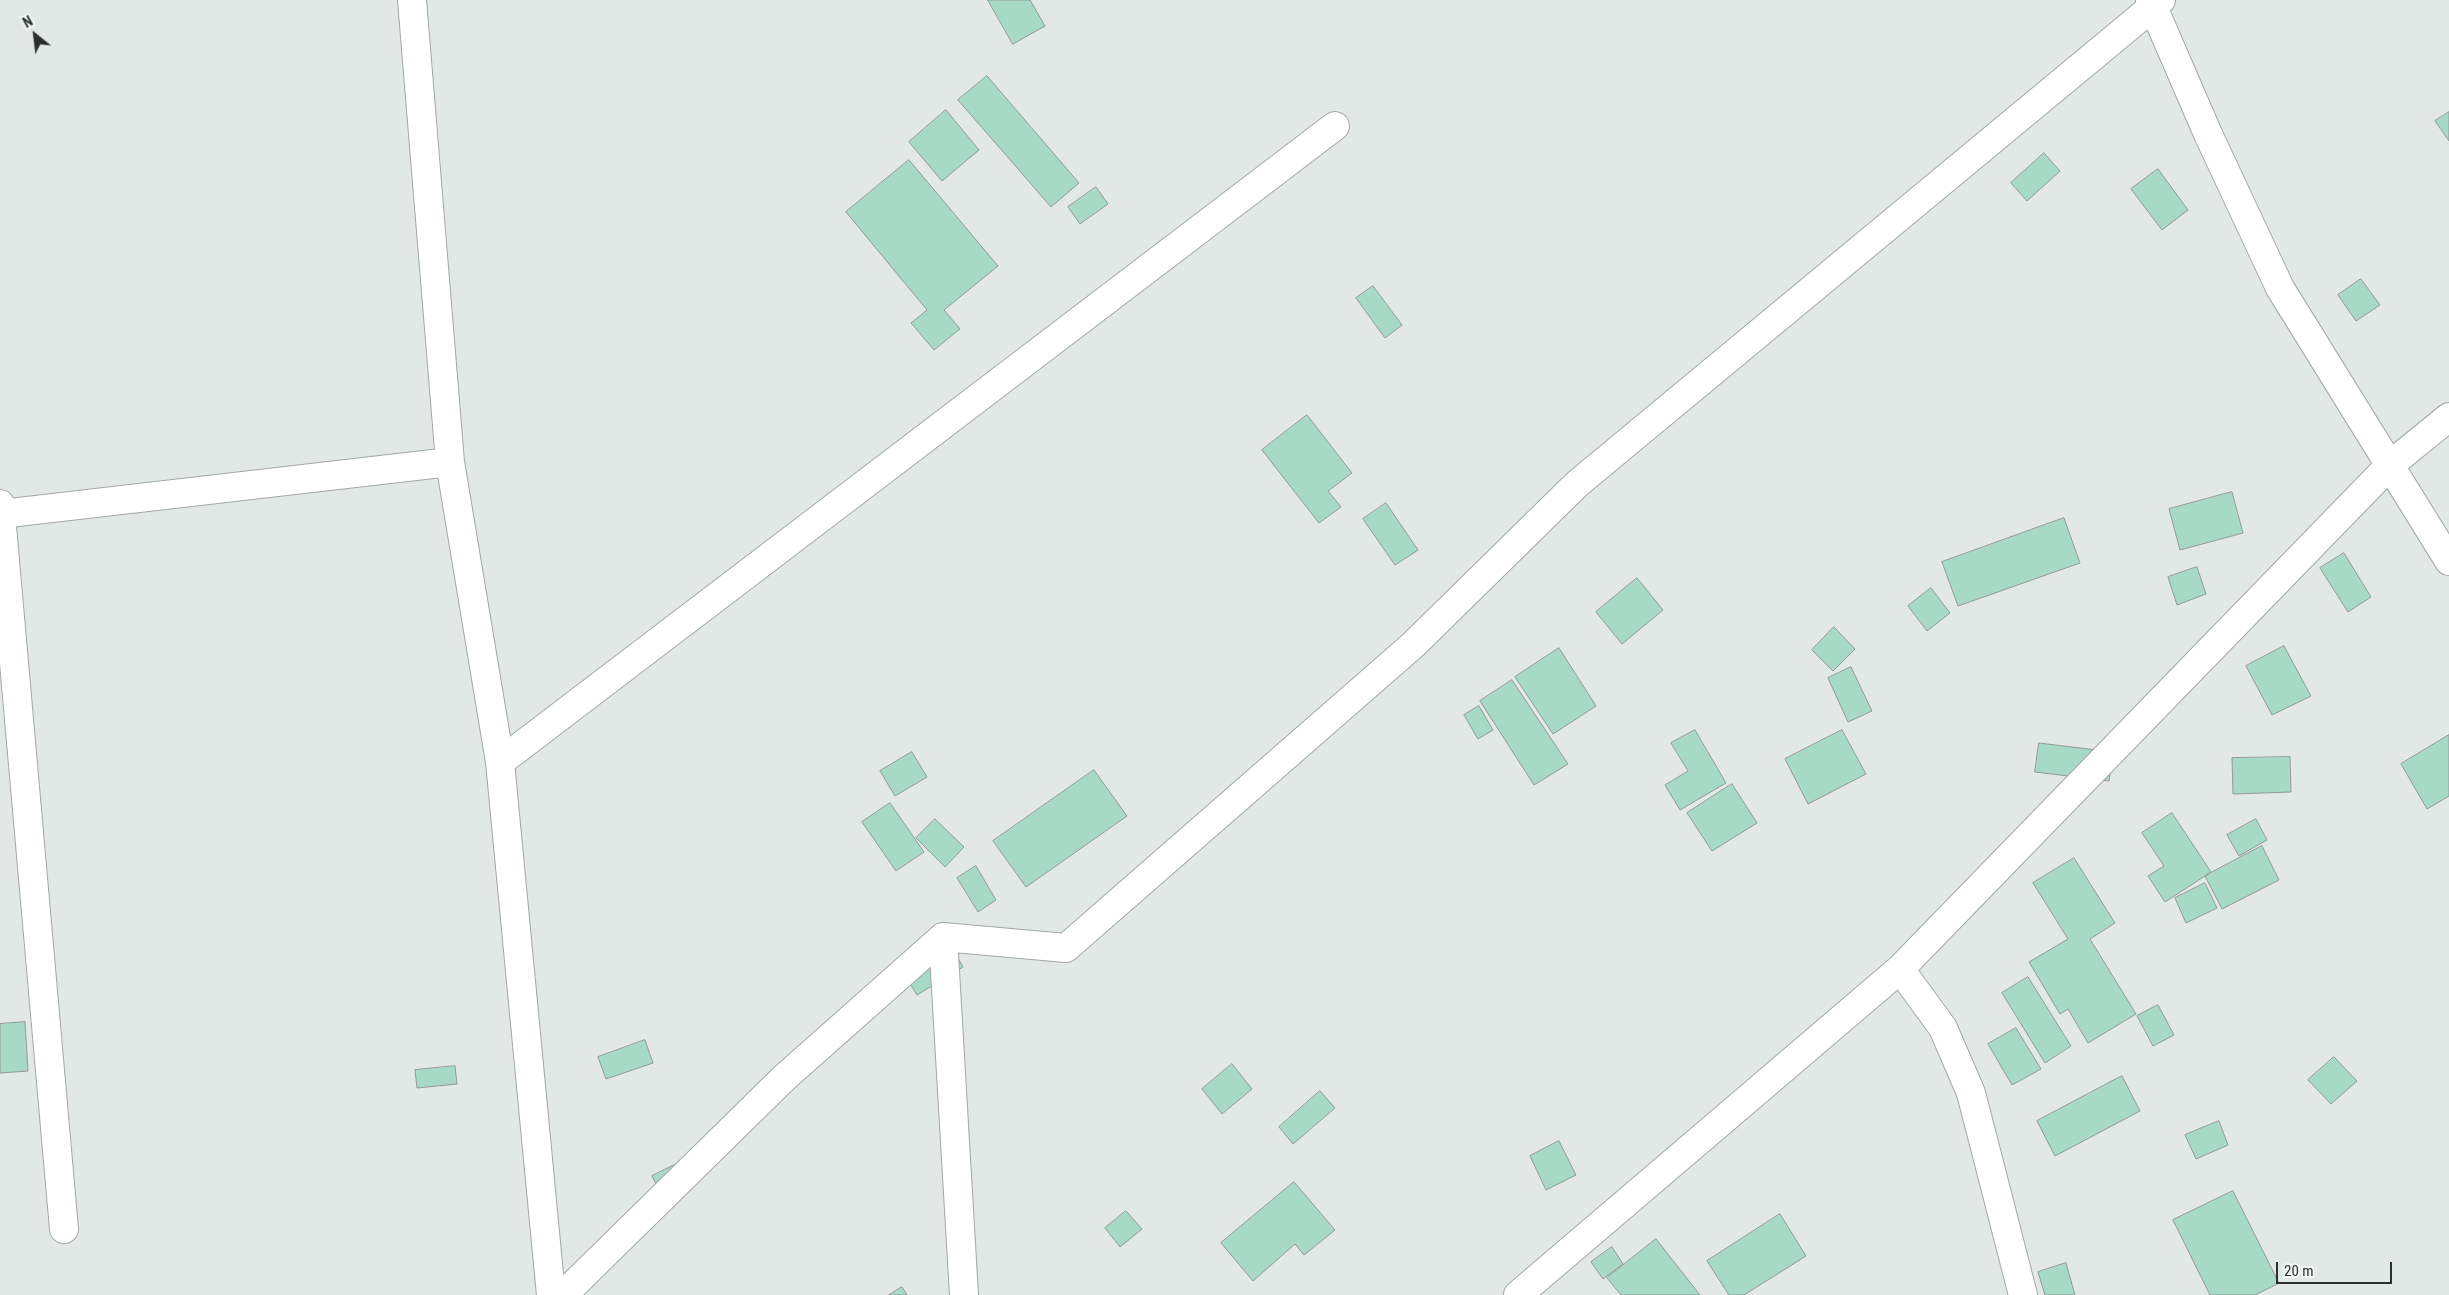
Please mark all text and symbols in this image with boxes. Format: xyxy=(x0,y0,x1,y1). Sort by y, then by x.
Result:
north arrow xyxy=(10,10,60,60)
text: N xyxy=(20,13,35,31)
scale bar xyxy=(2279,1252,2395,1284)
text: 20 m xyxy=(2284,1262,2314,1280)

